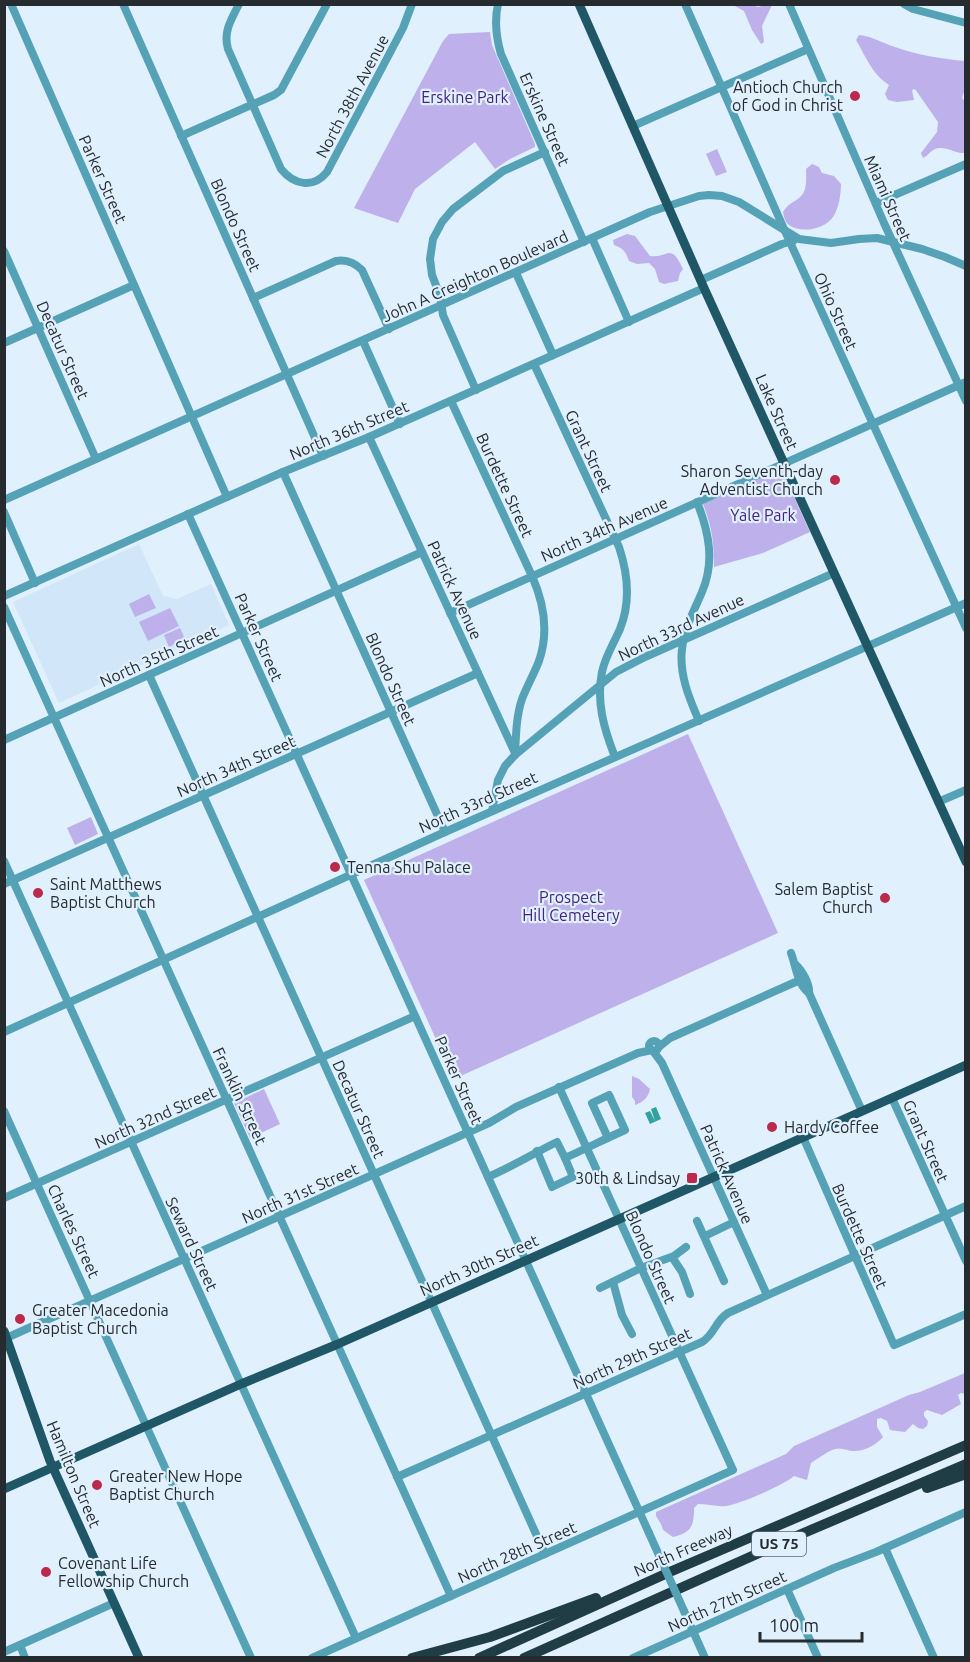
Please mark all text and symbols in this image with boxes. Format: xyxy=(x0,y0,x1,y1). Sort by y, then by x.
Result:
street label: North 38th Avenue xyxy=(312,31,392,161)
street label: Erskine Street xyxy=(516,70,574,169)
place label: Antioch Church of God in Christ xyxy=(732,78,844,114)
park label: Erskine Park xyxy=(421,88,509,106)
marker: Antioch Church of God in Christ xyxy=(848,89,862,103)
street label: Parker Street xyxy=(76,132,131,227)
street label: Miami Street xyxy=(861,152,915,244)
street label: Blondo Street xyxy=(207,176,265,275)
street label: John A Creighton Boulevard xyxy=(379,227,571,325)
street label: Ohio Street xyxy=(811,269,861,353)
street label: Decatur Street xyxy=(33,298,93,403)
street label: Lake Street xyxy=(752,371,802,453)
street label: North 36th Street xyxy=(287,396,412,463)
street label: Grant Street xyxy=(562,407,616,496)
street label: Burdette Street xyxy=(473,430,537,541)
place label: Sharon Seventh-day Adventist Church xyxy=(681,462,823,498)
marker: Sharon Seventh-day Adventist Church xyxy=(828,473,842,487)
street label: North 34th Avenue xyxy=(538,493,670,565)
park label: Yale Park xyxy=(730,506,796,524)
street label: Patrick Avenue xyxy=(424,538,486,642)
street label: Parker Street xyxy=(232,590,287,685)
street label: North 33rd Avenue xyxy=(615,590,747,664)
street label: North 35th Street xyxy=(97,622,222,690)
street label: Blondo Street xyxy=(362,630,420,729)
street label: North 34th Street xyxy=(174,732,299,800)
street label: North 33rd Street xyxy=(416,768,541,836)
place label: Tenna Shu Palace xyxy=(347,858,471,876)
marker: Tenna Shu Palace xyxy=(328,860,342,874)
place label: Saint Matthews Baptist Church xyxy=(50,875,162,911)
place label: Salem Baptist Church xyxy=(775,880,874,916)
marker: Saint Matthews Baptist Church xyxy=(31,886,45,900)
park label: Prospect Hill Cemetery xyxy=(522,888,620,924)
marker: Salem Baptist Church xyxy=(878,891,892,905)
street label: Parker Street xyxy=(432,1033,487,1128)
street label: Franklin Street xyxy=(210,1045,271,1148)
street label: Decatur Street xyxy=(329,1057,389,1162)
street label: North 32nd Street xyxy=(92,1082,219,1152)
street label: Grant Street xyxy=(900,1097,953,1186)
place label: Hardy Coffee xyxy=(784,1118,879,1136)
marker: Hardy Coffee xyxy=(765,1120,779,1134)
street label: Patrick Avenue xyxy=(697,1121,757,1227)
street label: North 31st Street xyxy=(239,1159,362,1227)
place label: 30th & Lindsay xyxy=(575,1169,680,1187)
marker: 30th & Lindsay xyxy=(685,1171,699,1185)
street label: Charles Street xyxy=(44,1181,104,1281)
street label: Burdette Street xyxy=(829,1181,892,1292)
street label: Seward Street xyxy=(162,1194,222,1294)
street label: Blondo Street xyxy=(622,1208,680,1307)
street label: North 30th Street xyxy=(417,1231,542,1299)
place label: Greater Macedonia Baptist Church xyxy=(32,1301,169,1337)
marker: Greater Macedonia Baptist Church xyxy=(13,1312,27,1326)
street label: North 29th Street xyxy=(570,1324,695,1392)
street label: Hamilton Street xyxy=(43,1418,105,1531)
place label: Greater New Hope Baptist Church xyxy=(109,1467,243,1503)
marker: Greater New Hope Baptist Church xyxy=(90,1478,104,1492)
street label: North 28th Street xyxy=(455,1518,580,1586)
street label: North Freeway xyxy=(631,1520,735,1580)
road number: US 75 xyxy=(752,1532,806,1556)
place label: Covenant Life Fellowship Church xyxy=(58,1554,189,1590)
marker: Covenant Life Fellowship Church xyxy=(39,1565,53,1579)
street label: North 27th Street xyxy=(665,1567,790,1635)
scale bar xyxy=(760,1605,862,1643)
text: 100 m xyxy=(769,1615,819,1635)

